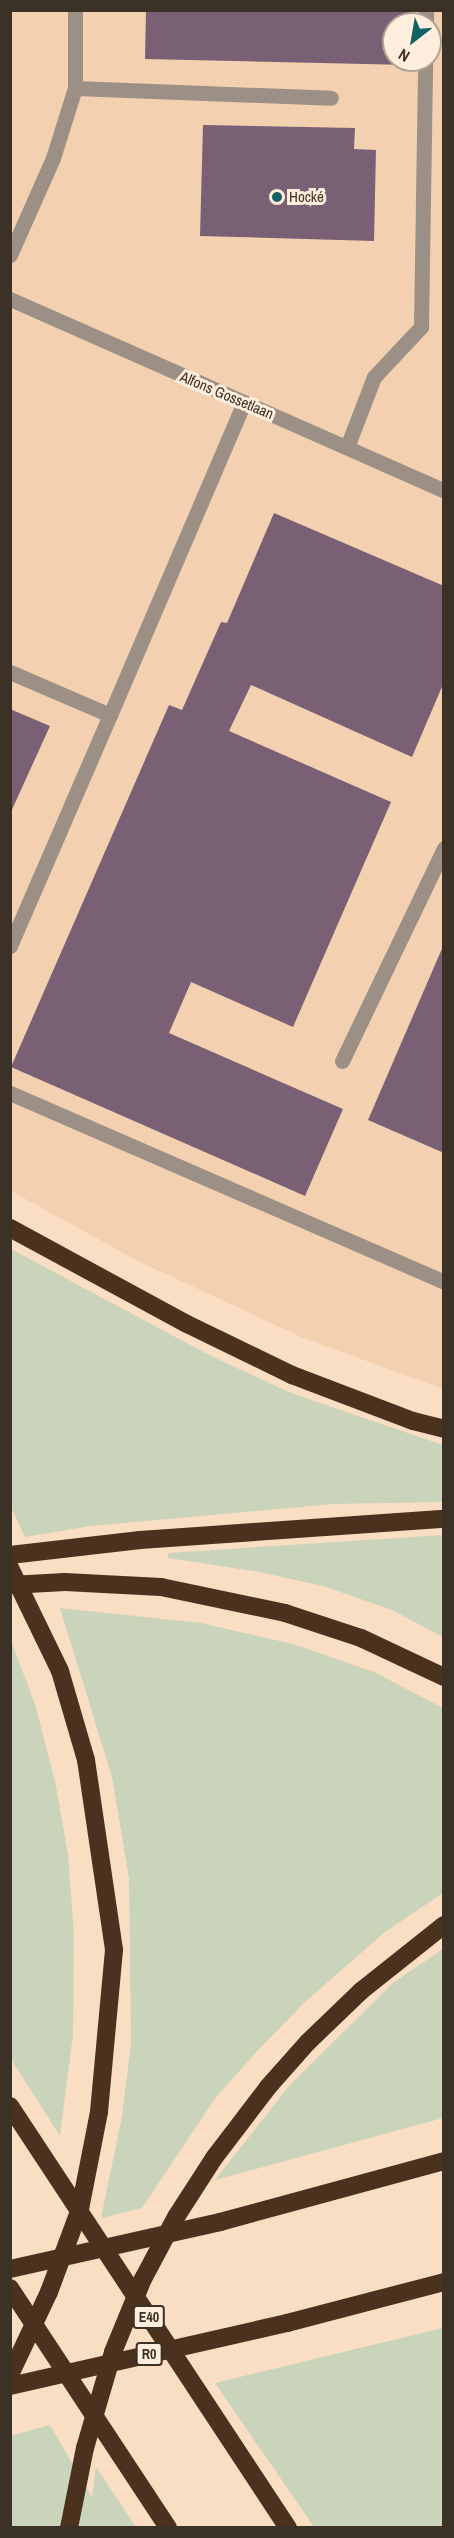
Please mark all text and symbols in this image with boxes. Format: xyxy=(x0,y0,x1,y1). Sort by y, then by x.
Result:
north arrow xyxy=(382,12,442,72)
text: N xyxy=(394,44,413,68)
place label: Hocké xyxy=(289,188,324,206)
marker: Hocké xyxy=(270,190,284,204)
street label: Alfons Gossetlaan xyxy=(178,367,276,423)
road number: E40 xyxy=(132,2306,166,2328)
road number: R0 xyxy=(136,2343,162,2365)

